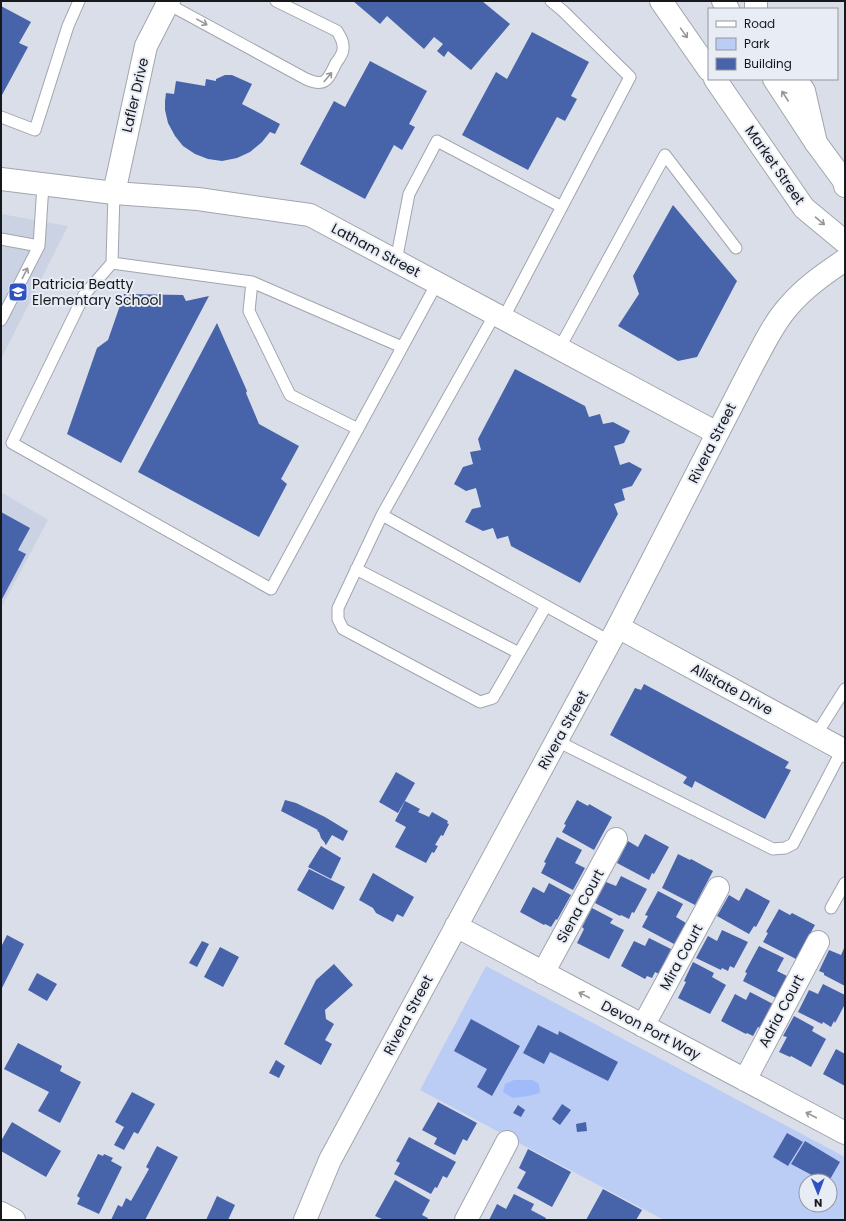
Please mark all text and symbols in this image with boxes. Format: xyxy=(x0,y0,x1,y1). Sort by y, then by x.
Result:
legend xyxy=(708,8,838,80)
text: Road xyxy=(744,15,775,32)
one-way arrow xyxy=(196,19,208,27)
one-way arrow xyxy=(680,27,688,38)
text: Park xyxy=(744,35,771,52)
street label: Lafler Drive xyxy=(117,55,153,134)
text: Building xyxy=(744,55,792,72)
one-way arrow xyxy=(323,71,332,82)
one-way arrow xyxy=(781,91,789,102)
street label: Market Street xyxy=(740,121,810,209)
one-way arrow xyxy=(815,217,826,226)
street label: Latham Street xyxy=(328,218,424,282)
one-way arrow xyxy=(22,267,29,279)
place label: Patricia Beatty Elementary School xyxy=(32,274,162,310)
school or university icon: Patricia Beatty Elementary School xyxy=(7,281,29,303)
street label: Rivera Street xyxy=(683,399,741,487)
street label: Allstate Drive xyxy=(687,658,777,720)
street label: Rivera Street xyxy=(533,687,593,773)
street label: Siena Court xyxy=(551,865,609,947)
street label: Mira Court xyxy=(655,920,707,994)
street label: Rivera Street xyxy=(379,971,437,1059)
street label: Adria Court xyxy=(753,971,809,1051)
one-way arrow xyxy=(579,990,591,998)
street label: Devon Port Way xyxy=(598,995,704,1065)
one-way arrow xyxy=(805,1111,817,1118)
north arrow xyxy=(798,1173,838,1213)
text: N xyxy=(814,1195,822,1211)

